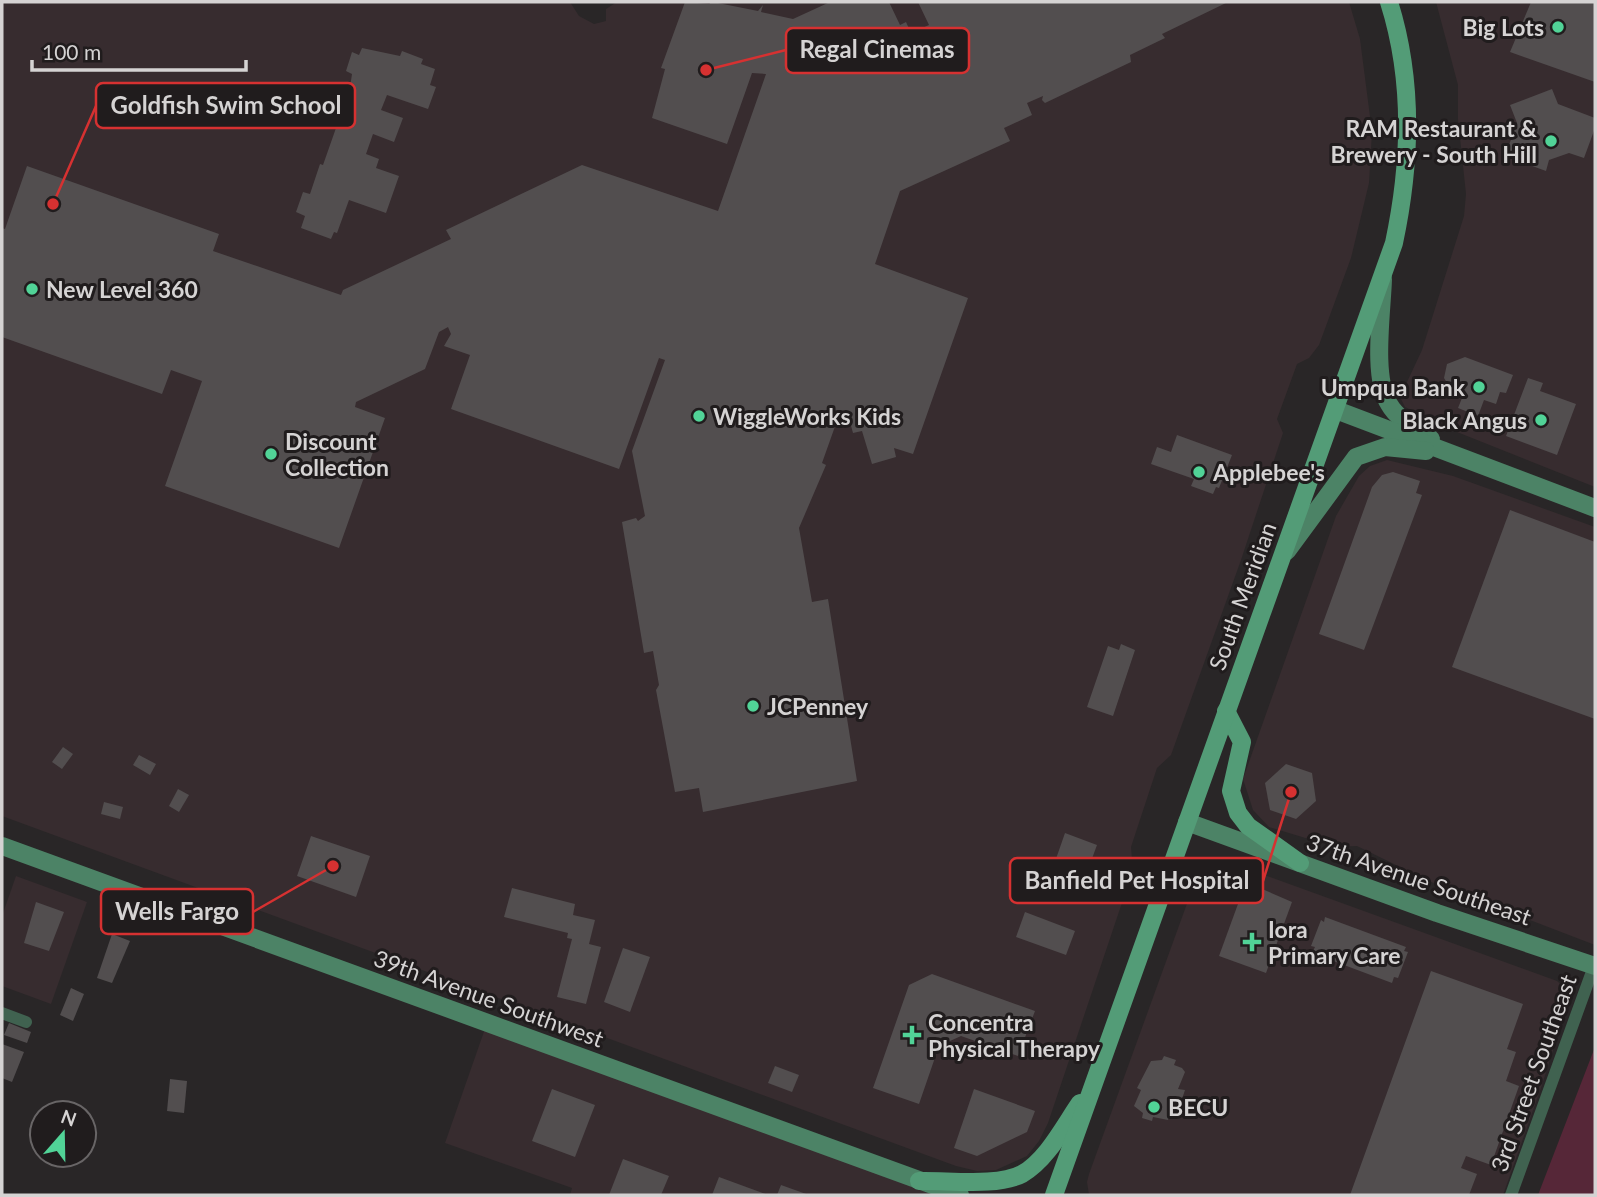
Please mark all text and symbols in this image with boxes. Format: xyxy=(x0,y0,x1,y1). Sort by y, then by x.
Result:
place label: Big Lots xyxy=(1462,13,1544,41)
marker: Big Lots xyxy=(1550,19,1566,35)
scale bar xyxy=(32,28,245,72)
callout: Regal Cinemas xyxy=(786,28,969,73)
text: Regal Cinemas xyxy=(799,34,955,63)
text: 100 m xyxy=(42,39,101,64)
callout: Goldfish Swim School xyxy=(96,83,355,128)
text: Goldfish Swim School xyxy=(111,90,341,119)
place label: RAM Restaurant & Brewery - South Hill xyxy=(1331,114,1537,168)
marker: RAM Restaurant & Brewery - South Hill xyxy=(1543,133,1559,149)
place label: New Level 360 xyxy=(46,275,198,303)
marker: New Level 360 xyxy=(24,281,40,297)
place label: Umpqua Bank xyxy=(1321,373,1466,401)
marker: Umpqua Bank xyxy=(1471,379,1487,395)
place label: WiggleWorks Kids xyxy=(713,402,901,430)
place label: Black Angus xyxy=(1402,406,1527,434)
marker: WiggleWorks Kids xyxy=(691,408,707,424)
marker: Black Angus xyxy=(1533,412,1549,428)
place label: Discount Collection xyxy=(285,427,389,481)
marker: Discount Collection xyxy=(263,446,279,462)
place label: Applebee's xyxy=(1212,458,1325,486)
marker: Applebee's xyxy=(1191,464,1207,480)
street label: South Meridian xyxy=(1202,518,1282,674)
place label: JCPenney xyxy=(767,692,869,720)
marker: JCPenney xyxy=(745,698,761,714)
street label: 37th Avenue Southeast xyxy=(1303,827,1536,931)
callout: Banfield Pet Hospital xyxy=(1010,858,1263,903)
text: Banfield Pet Hospital xyxy=(1025,865,1249,894)
callout: Wells Fargo xyxy=(101,889,253,934)
text: Wells Fargo xyxy=(115,896,239,925)
place label: Iora Primary Care xyxy=(1268,915,1401,969)
marker: Iora Primary Care xyxy=(1242,932,1262,952)
street label: 39th Avenue Southwest xyxy=(370,943,608,1053)
street label: 3rd Street Southeast xyxy=(1484,970,1582,1175)
place label: Concentra Physical Therapy xyxy=(928,1008,1101,1062)
marker: Concentra Physical Therapy xyxy=(902,1025,922,1045)
place label: BECU xyxy=(1168,1093,1228,1121)
north arrow xyxy=(28,1099,98,1169)
marker: BECU xyxy=(1146,1099,1162,1115)
text: N xyxy=(58,1104,80,1131)

